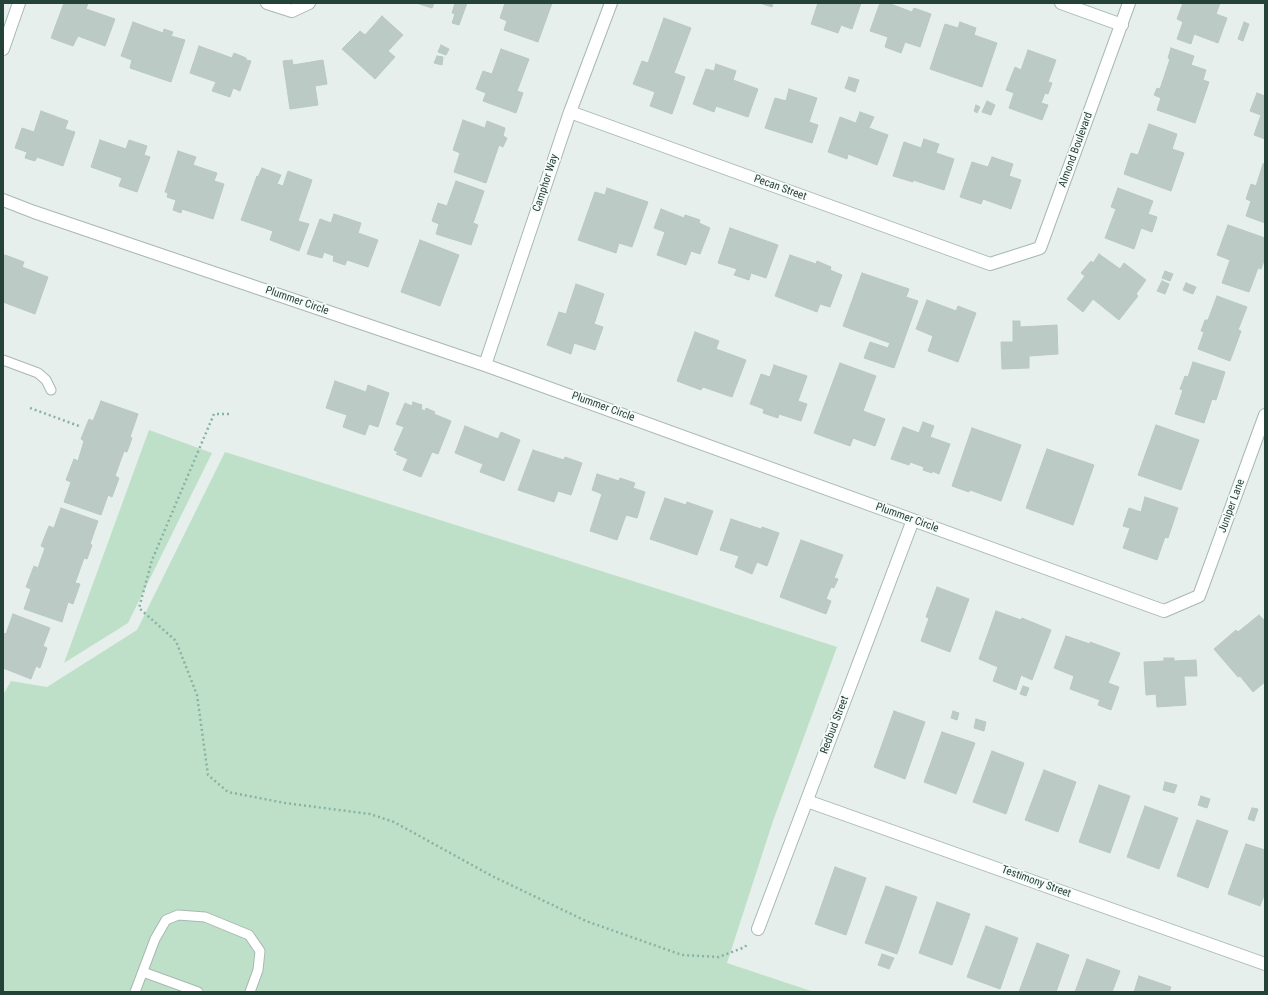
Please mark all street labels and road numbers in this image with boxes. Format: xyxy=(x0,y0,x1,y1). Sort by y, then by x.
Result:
street label: Almond Boulevard xyxy=(1056,111,1096,189)
street label: Camphor Way xyxy=(530,152,562,214)
street label: Pecan Street xyxy=(752,172,808,204)
street label: Plummer Circle xyxy=(264,284,330,318)
street label: Plummer Circle xyxy=(570,389,636,425)
street label: Juniper Lane xyxy=(1216,477,1248,535)
street label: Plummer Circle xyxy=(874,500,940,536)
street label: Redbud Street xyxy=(818,694,852,756)
street label: Testimony Street xyxy=(999,863,1073,901)

